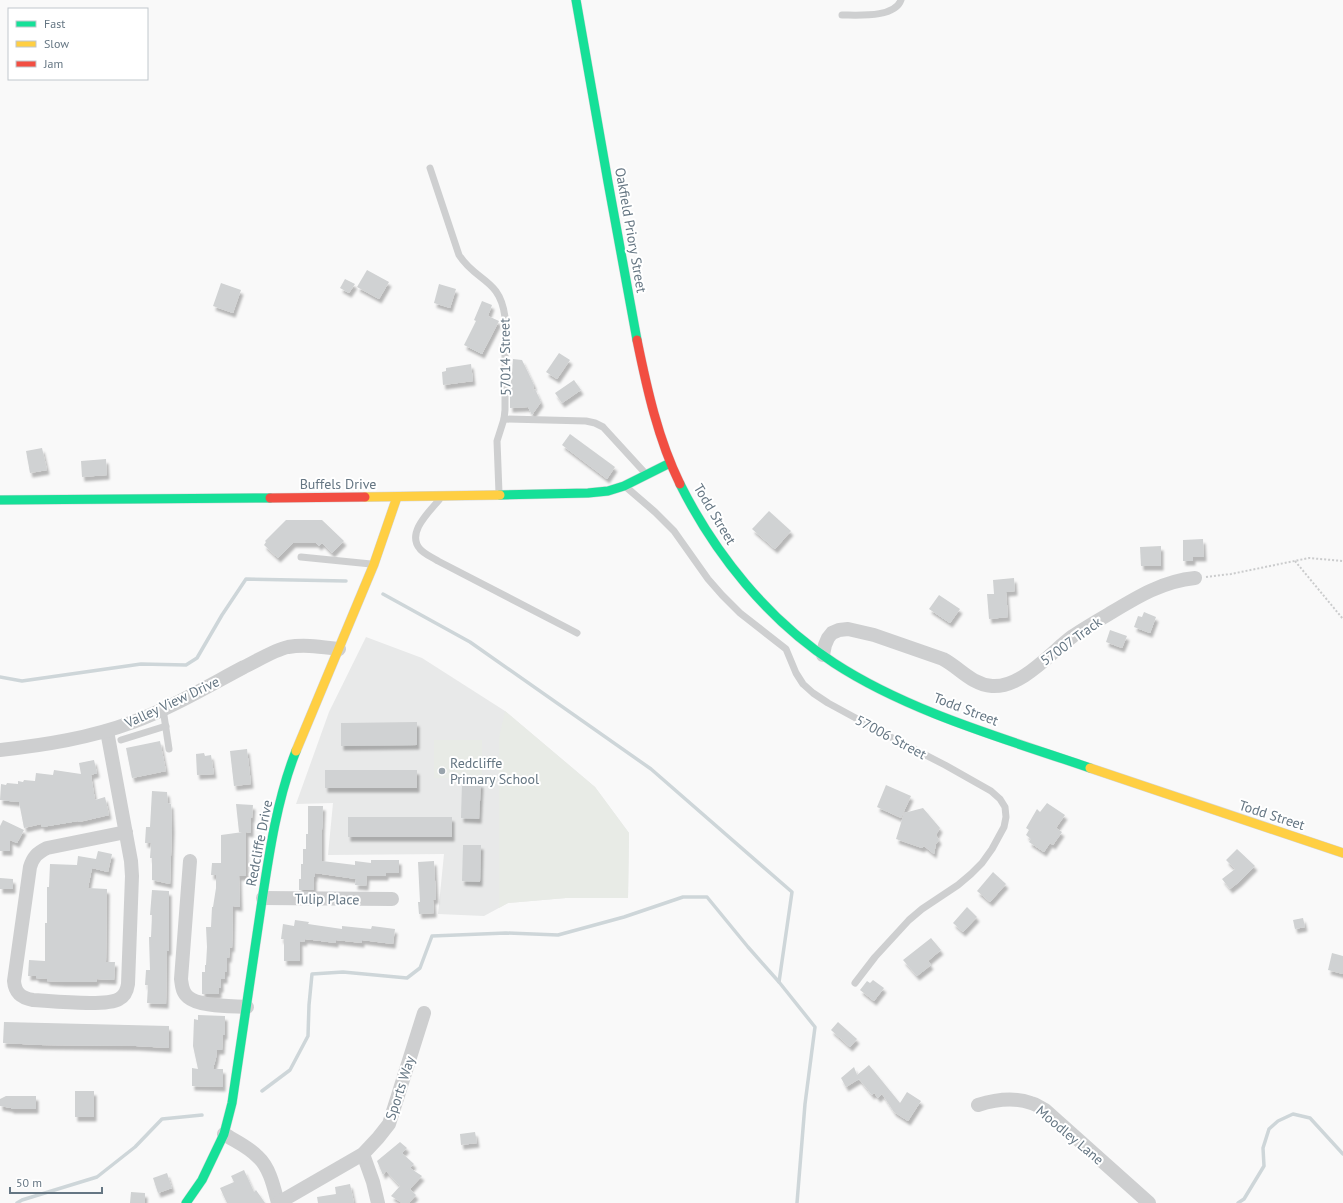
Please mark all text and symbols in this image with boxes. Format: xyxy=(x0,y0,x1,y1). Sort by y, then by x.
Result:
legend xyxy=(8,8,148,80)
text: Fast xyxy=(44,16,65,31)
text: Slow xyxy=(44,36,69,51)
text: Jam xyxy=(43,56,63,71)
street label: Oakfield Priory Street xyxy=(611,166,651,294)
street label: 57014 Street xyxy=(495,318,515,396)
street label: Buffels Drive xyxy=(300,475,376,493)
street label: Todd Street xyxy=(690,480,740,548)
street label: 57007 Track xyxy=(1037,612,1106,669)
street label: Valley View Drive xyxy=(121,672,222,732)
street label: Todd Street xyxy=(931,688,1001,730)
street label: 57006 Street xyxy=(852,711,930,763)
place label: Redcliffe Primary School xyxy=(450,754,539,788)
marker: Redcliffe Primary School xyxy=(437,766,447,776)
street label: Todd Street xyxy=(1237,796,1307,834)
street label: Redcliffe Drive xyxy=(242,798,276,888)
street label: Tulip Place xyxy=(294,889,360,909)
street label: Sports Way xyxy=(381,1053,419,1122)
street label: Moodley Lane xyxy=(1032,1101,1108,1169)
scale bar xyxy=(10,1169,102,1195)
text: 50 m xyxy=(16,1175,42,1190)

